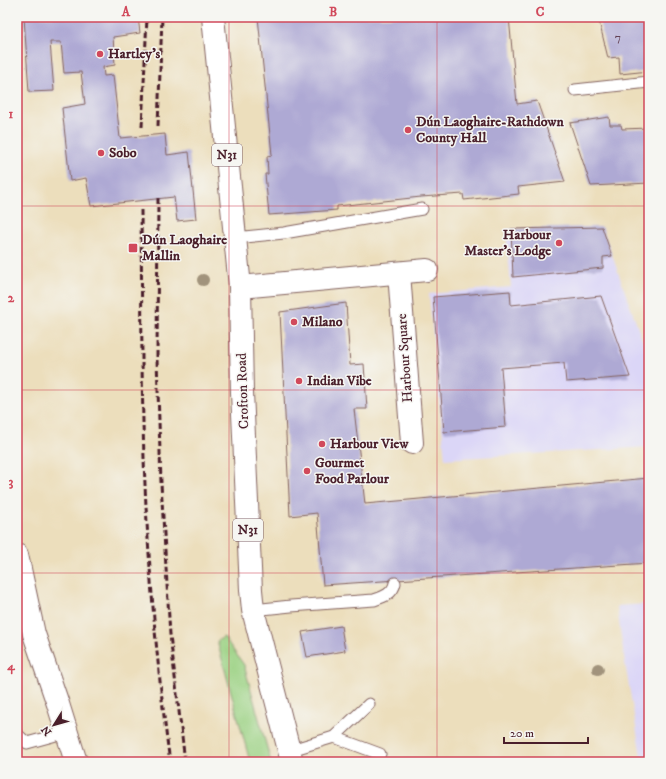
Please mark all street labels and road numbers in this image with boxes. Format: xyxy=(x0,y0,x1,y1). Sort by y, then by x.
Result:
road number: N31 xyxy=(212,144,242,166)
street label: Harbour Square xyxy=(393,313,417,403)
street label: Crofton Road xyxy=(233,353,253,429)
road number: N31 xyxy=(233,519,263,541)

